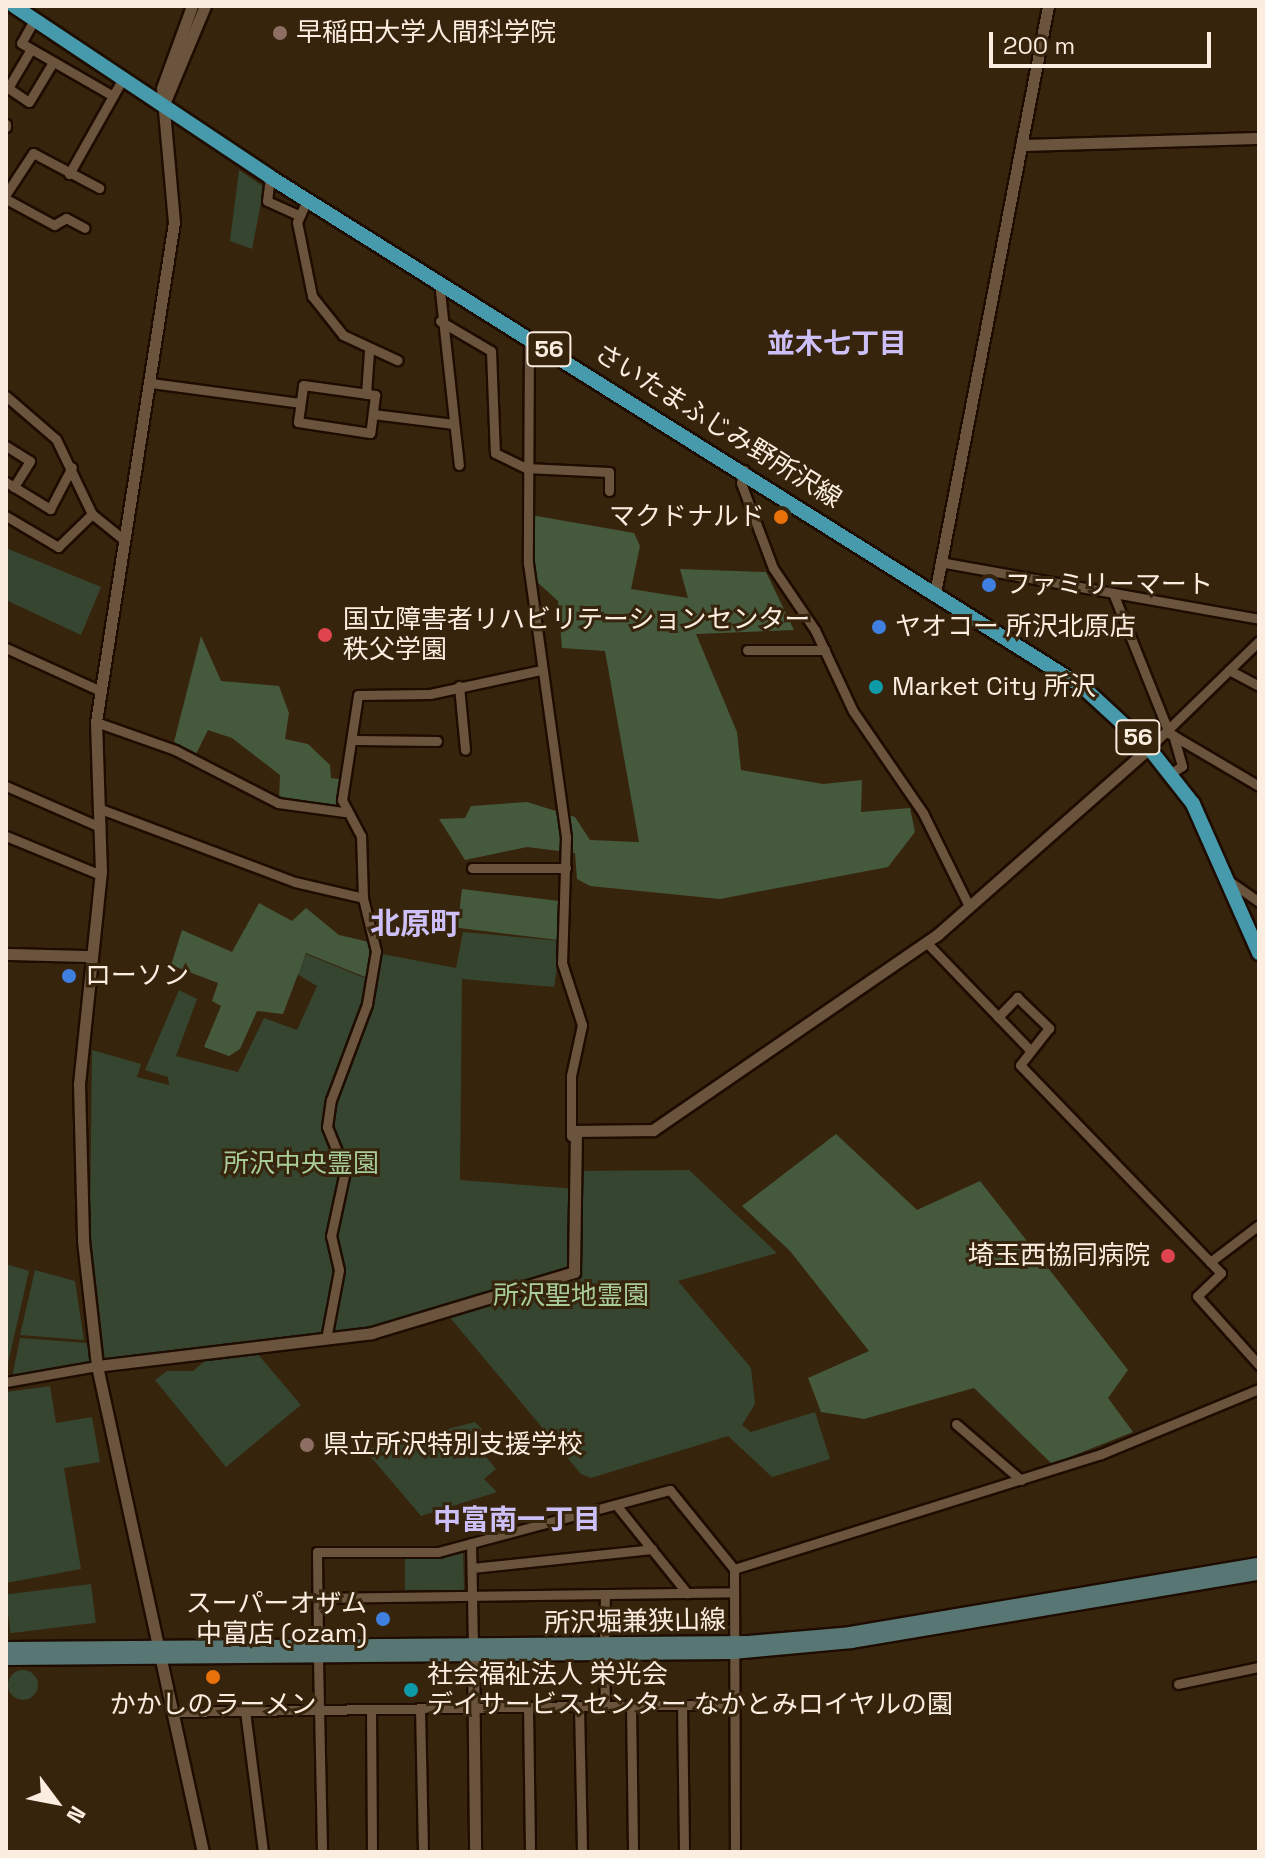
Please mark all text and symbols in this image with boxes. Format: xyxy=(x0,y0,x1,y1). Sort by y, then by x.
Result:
scale bar xyxy=(993,16,1215,66)
place label: 早稲田大学人間科学院 xyxy=(296,17,556,49)
marker: 早稲田大学人間科学院 xyxy=(271,24,289,42)
text: 200 m xyxy=(1003,30,1075,61)
district label: 並木七丁目 xyxy=(767,326,907,360)
road number: 56 xyxy=(525,329,573,369)
street label: さいたまふじみ野所沢線 xyxy=(588,337,848,515)
place label: マクドナルド xyxy=(609,501,765,533)
marker: マクドナルド xyxy=(772,508,790,526)
place label: ファミリーマート xyxy=(1005,569,1213,601)
marker: ファミリーマート xyxy=(980,576,998,594)
place label: 国立障害者リハビリテーションセンター 秩父学園 xyxy=(343,604,811,666)
place label: ヤオコー 所沢北原店 xyxy=(895,611,1136,643)
marker: ヤオコー 所沢北原店 xyxy=(870,618,888,636)
marker: 国立障害者リハビリテーションセンター 秩父学園 xyxy=(314,624,336,646)
place label: Market City 所沢 xyxy=(892,671,1096,703)
marker: Market City 所沢 xyxy=(867,678,885,696)
road number: 56 xyxy=(1114,717,1162,757)
district label: 北原町 xyxy=(370,906,460,942)
place label: ローソン xyxy=(85,960,189,992)
marker: ローソン xyxy=(60,967,78,985)
park label: 所沢中央霊園 xyxy=(223,1148,379,1180)
place label: 埼玉西協同病院 xyxy=(968,1240,1150,1272)
marker: 埼玉西協同病院 xyxy=(1157,1245,1179,1267)
park label: 所沢聖地霊園 xyxy=(493,1280,649,1312)
place label: 県立所沢特別支援学校 xyxy=(323,1429,583,1461)
marker: 県立所沢特別支援学校 xyxy=(298,1436,316,1454)
district label: 中富南一丁目 xyxy=(433,1502,601,1536)
place label: スーパーオザム 中富店 (ozam) xyxy=(185,1588,367,1650)
street label: 所沢堀兼狭山線 xyxy=(544,1605,726,1639)
marker: スーパーオザム 中富店 (ozam) xyxy=(374,1610,392,1628)
place label: 社会福祉法人 栄光会 デイサービスセンター なかとみロイヤルの園 xyxy=(427,1659,954,1720)
marker: かかしのラーメン xyxy=(204,1668,222,1686)
marker: 社会福祉法人 栄光会 デイサービスセンター なかとみロイヤルの園 xyxy=(402,1681,420,1699)
place label: かかしのラーメン xyxy=(109,1689,317,1721)
north arrow xyxy=(16,1762,96,1842)
text: N xyxy=(61,1801,92,1828)

